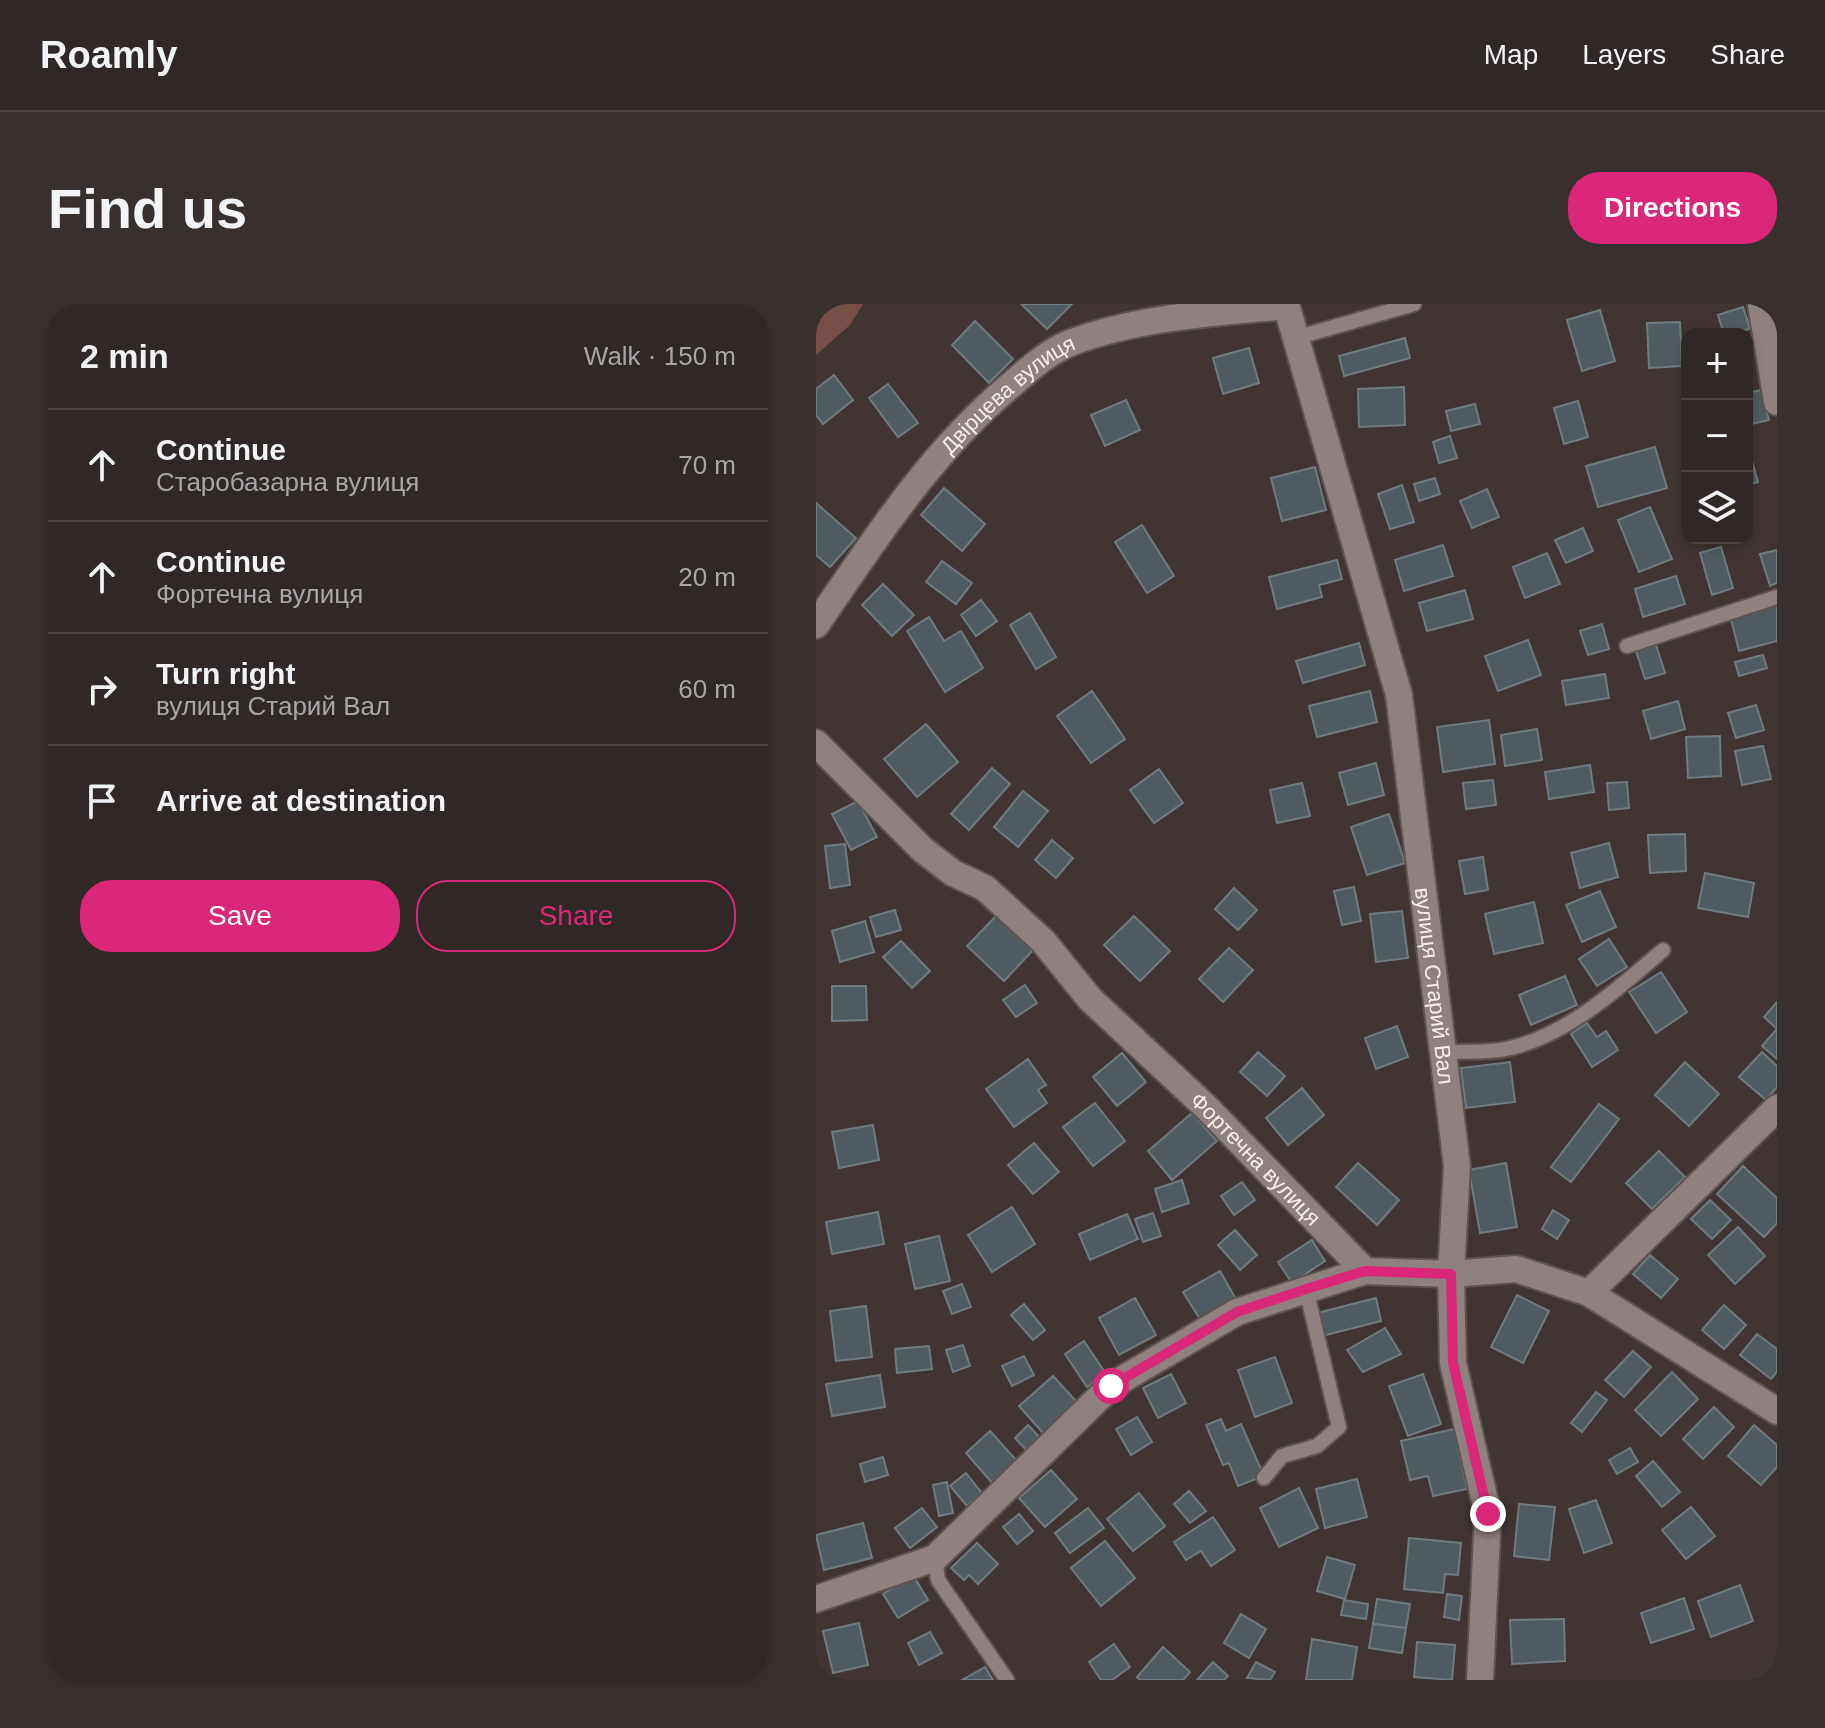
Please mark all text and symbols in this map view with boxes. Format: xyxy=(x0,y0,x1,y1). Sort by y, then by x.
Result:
text: Roamly xyxy=(40,34,177,76)
text: Map xyxy=(1484,39,1538,70)
text: Layers xyxy=(1582,39,1666,70)
text: Share xyxy=(1710,39,1785,70)
button: Directions xyxy=(1568,172,1777,244)
text: Find us xyxy=(48,177,247,240)
map controls xyxy=(1681,328,1753,544)
button: + xyxy=(1681,328,1753,400)
street label: Двірцева вулиця xyxy=(936,330,1079,459)
text: 2 min xyxy=(80,337,169,375)
text: Walk · 150 m xyxy=(584,341,736,371)
button: − xyxy=(1681,400,1753,472)
text: Continue xyxy=(156,433,286,466)
icon: ahead xyxy=(80,443,124,487)
text: 70 m xyxy=(678,450,736,480)
text: Старобазарна вулиця xyxy=(156,467,419,497)
button: layers xyxy=(1681,472,1753,544)
text: Continue xyxy=(156,545,286,578)
icon: ahead xyxy=(80,555,124,599)
text: 20 m xyxy=(678,562,736,592)
text: Фортечна вулиця xyxy=(156,579,363,609)
text: Turn right xyxy=(156,657,295,690)
icon: right xyxy=(80,667,124,711)
text: 60 m xyxy=(678,674,736,704)
text: вулиця Старий Вал xyxy=(156,691,390,721)
icon: arrive xyxy=(80,779,124,823)
text: Arrive at destination xyxy=(156,784,446,817)
button: Save xyxy=(80,880,400,952)
button: Share xyxy=(416,880,736,952)
street label: вулиця Старий Вал xyxy=(1410,886,1459,1086)
street label: Фортечна вулиця xyxy=(1185,1087,1326,1231)
route start xyxy=(1093,1368,1129,1404)
route end xyxy=(1470,1496,1506,1532)

